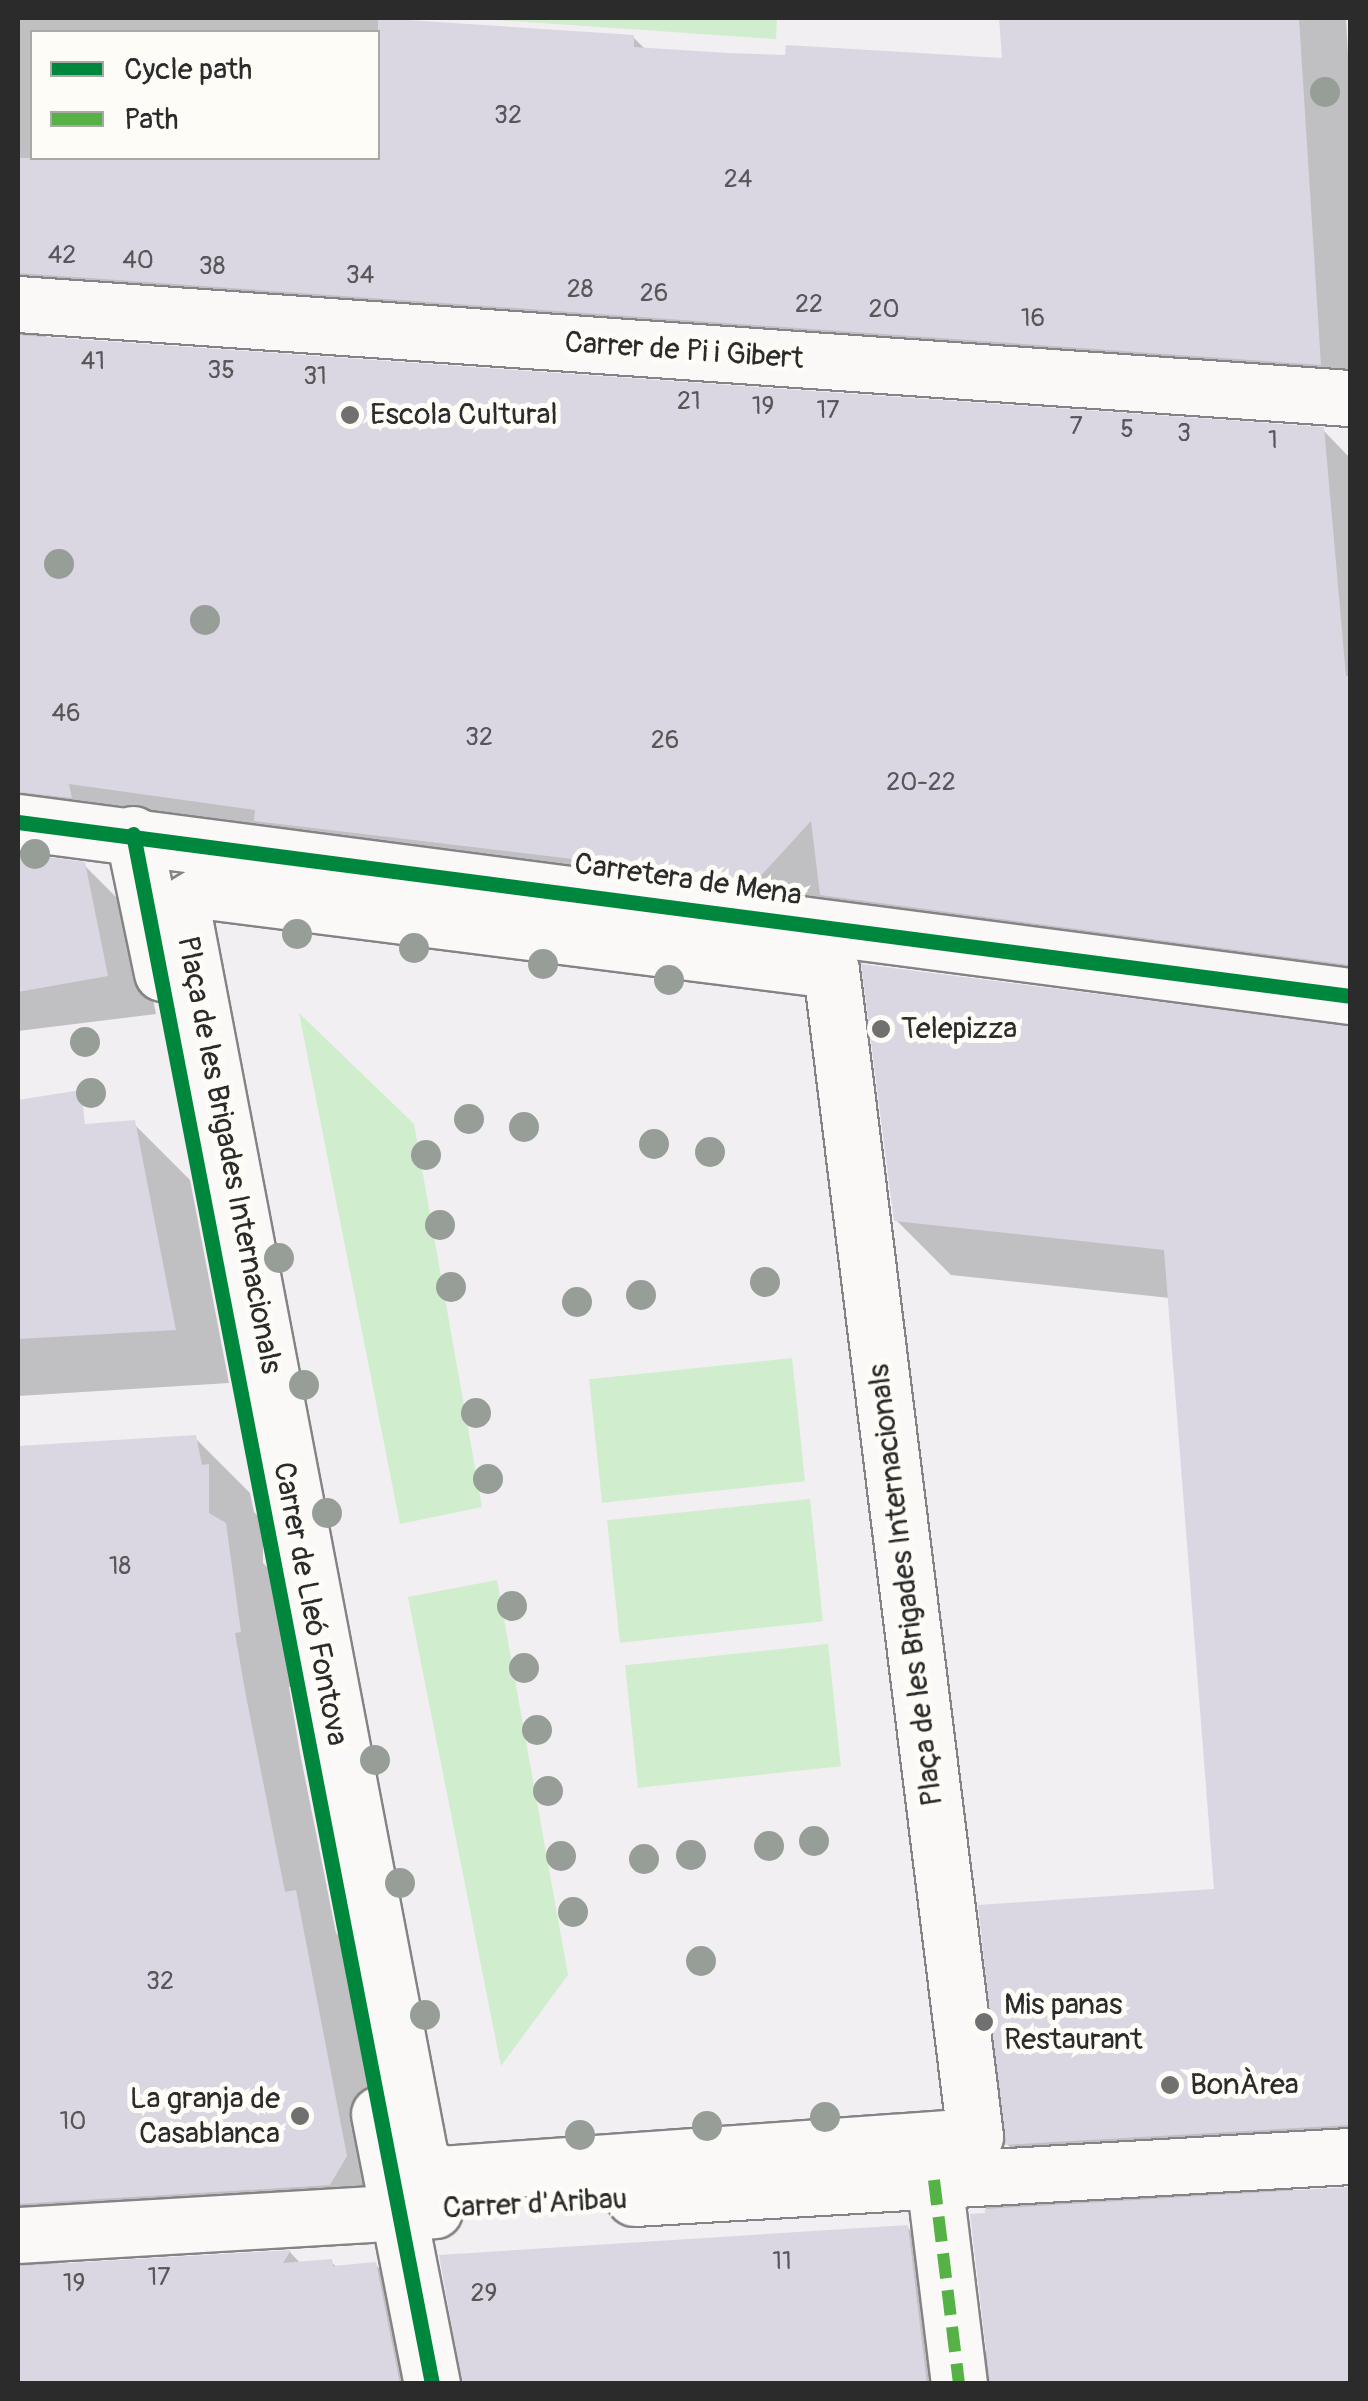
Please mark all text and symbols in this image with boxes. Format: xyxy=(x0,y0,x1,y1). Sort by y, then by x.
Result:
legend xyxy=(30,30,380,160)
text: Cycle path xyxy=(124,51,252,88)
text: Path xyxy=(124,101,179,138)
house number: 32 xyxy=(494,101,522,131)
house number: 24 xyxy=(724,165,752,195)
house number: 42 xyxy=(48,241,76,271)
house number: 40 xyxy=(122,246,154,276)
house number: 38 xyxy=(199,252,225,282)
house number: 34 xyxy=(346,261,374,291)
house number: 28 xyxy=(567,275,593,305)
house number: 26 xyxy=(640,279,668,309)
house number: 22 xyxy=(795,290,823,320)
house number: 20 xyxy=(868,295,900,325)
house number: 16 xyxy=(1021,304,1045,334)
street label: Carrer de Pi i Gibert xyxy=(563,325,805,377)
house number: 41 xyxy=(81,347,105,377)
house number: 35 xyxy=(207,356,235,386)
house number: 31 xyxy=(303,362,327,392)
house number: 21 xyxy=(677,387,701,417)
house number: 19 xyxy=(752,392,774,422)
house number: 17 xyxy=(817,396,839,426)
place label: Escola Cultural xyxy=(370,397,558,433)
marker: Escola Cultural xyxy=(339,404,361,426)
house number: 7 xyxy=(1069,412,1083,442)
house number: 5 xyxy=(1120,415,1134,445)
house number: 3 xyxy=(1177,419,1191,449)
house number: 1 xyxy=(1268,426,1278,456)
house number: 46 xyxy=(51,699,81,729)
house number: 32 xyxy=(465,723,493,753)
house number: 26 xyxy=(651,726,679,756)
house number: 20-22 xyxy=(886,768,956,798)
street label: Carretera de Mena xyxy=(572,846,804,914)
street label: Plaça de les Brigades Internacionals xyxy=(169,933,289,1377)
place label: Telepizza xyxy=(901,1011,1017,1047)
marker: Telepizza xyxy=(870,1018,892,1040)
street label: Plaça de les Brigades Internacionals xyxy=(861,1362,951,1808)
street label: Carrer de Lleó Fontova xyxy=(265,1459,355,1749)
house number: 18 xyxy=(109,1552,131,1582)
house number: 32 xyxy=(146,1967,174,1997)
place label: Mis panas Restaurant xyxy=(1004,1987,1143,2058)
marker: Mis panas Restaurant xyxy=(973,2011,995,2033)
place label: BonÀrea xyxy=(1190,2067,1299,2103)
marker: BonÀrea xyxy=(1159,2074,1181,2096)
place label: La granja de Casablanca xyxy=(130,2081,280,2152)
marker: La granja de Casablanca xyxy=(289,2105,311,2127)
house number: 10 xyxy=(60,2107,86,2137)
street label: Carrer d'Aribau xyxy=(442,2181,628,2227)
house number: 11 xyxy=(772,2247,792,2277)
house number: 17 xyxy=(148,2263,170,2293)
house number: 19 xyxy=(63,2269,85,2299)
house number: 29 xyxy=(471,2279,497,2309)

